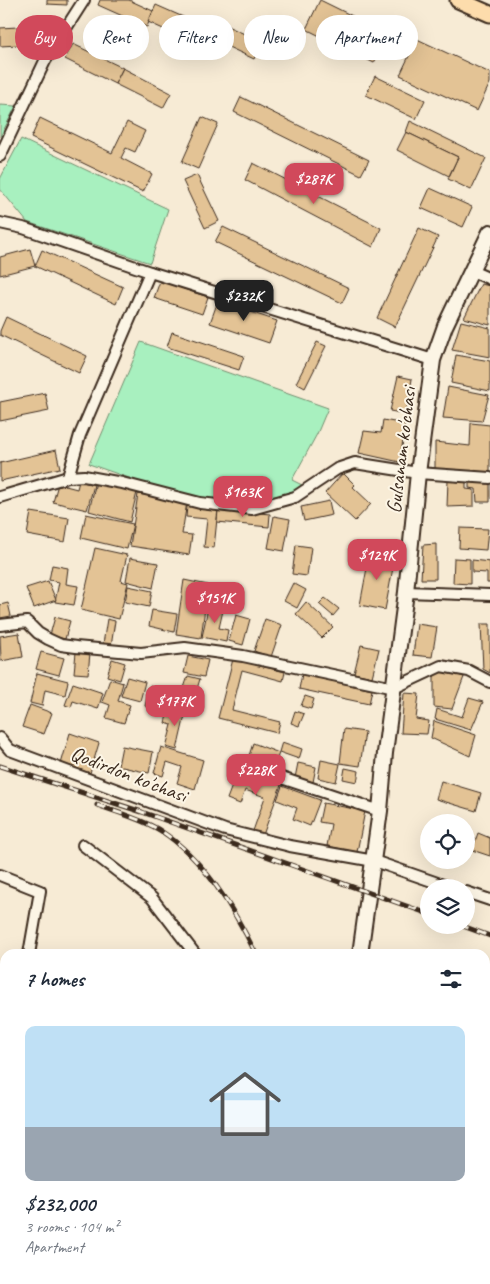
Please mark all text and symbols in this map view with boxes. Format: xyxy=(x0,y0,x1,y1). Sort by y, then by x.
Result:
chip: Buy xyxy=(15,15,73,60)
chip: Rent xyxy=(83,15,149,60)
chip: Filters xyxy=(159,15,234,60)
chip: New xyxy=(244,15,306,60)
chip: Apartment xyxy=(316,15,418,60)
pin: $287K xyxy=(279,162,349,205)
text: $287K xyxy=(296,169,332,189)
pin: $232K xyxy=(209,280,279,322)
text: $232K xyxy=(226,286,262,306)
street label: Gulsanam ko'chasi xyxy=(380,382,422,515)
pin: $163K xyxy=(208,476,278,518)
text: $163K xyxy=(224,482,262,502)
pin: $129K xyxy=(342,538,412,581)
text: $129K xyxy=(359,545,395,565)
pin: $151K xyxy=(180,582,250,624)
text: $151K xyxy=(197,588,233,608)
pin: $177K xyxy=(140,684,210,727)
text: $177K xyxy=(157,691,193,711)
street label: Qodirdon ko'chasi xyxy=(67,740,194,809)
pin: $228K xyxy=(221,754,291,796)
text: $228K xyxy=(238,760,274,780)
map controls xyxy=(420,814,475,934)
button: locate xyxy=(420,814,475,869)
button: layers xyxy=(420,879,475,934)
icon: filters xyxy=(437,965,465,993)
text: 7 homes xyxy=(25,966,84,992)
icon: home xyxy=(200,1059,290,1149)
text: $232,000 xyxy=(25,1191,95,1217)
text: 3 rooms · 104 m² xyxy=(25,1217,119,1237)
text: Apartment xyxy=(25,1237,84,1257)

